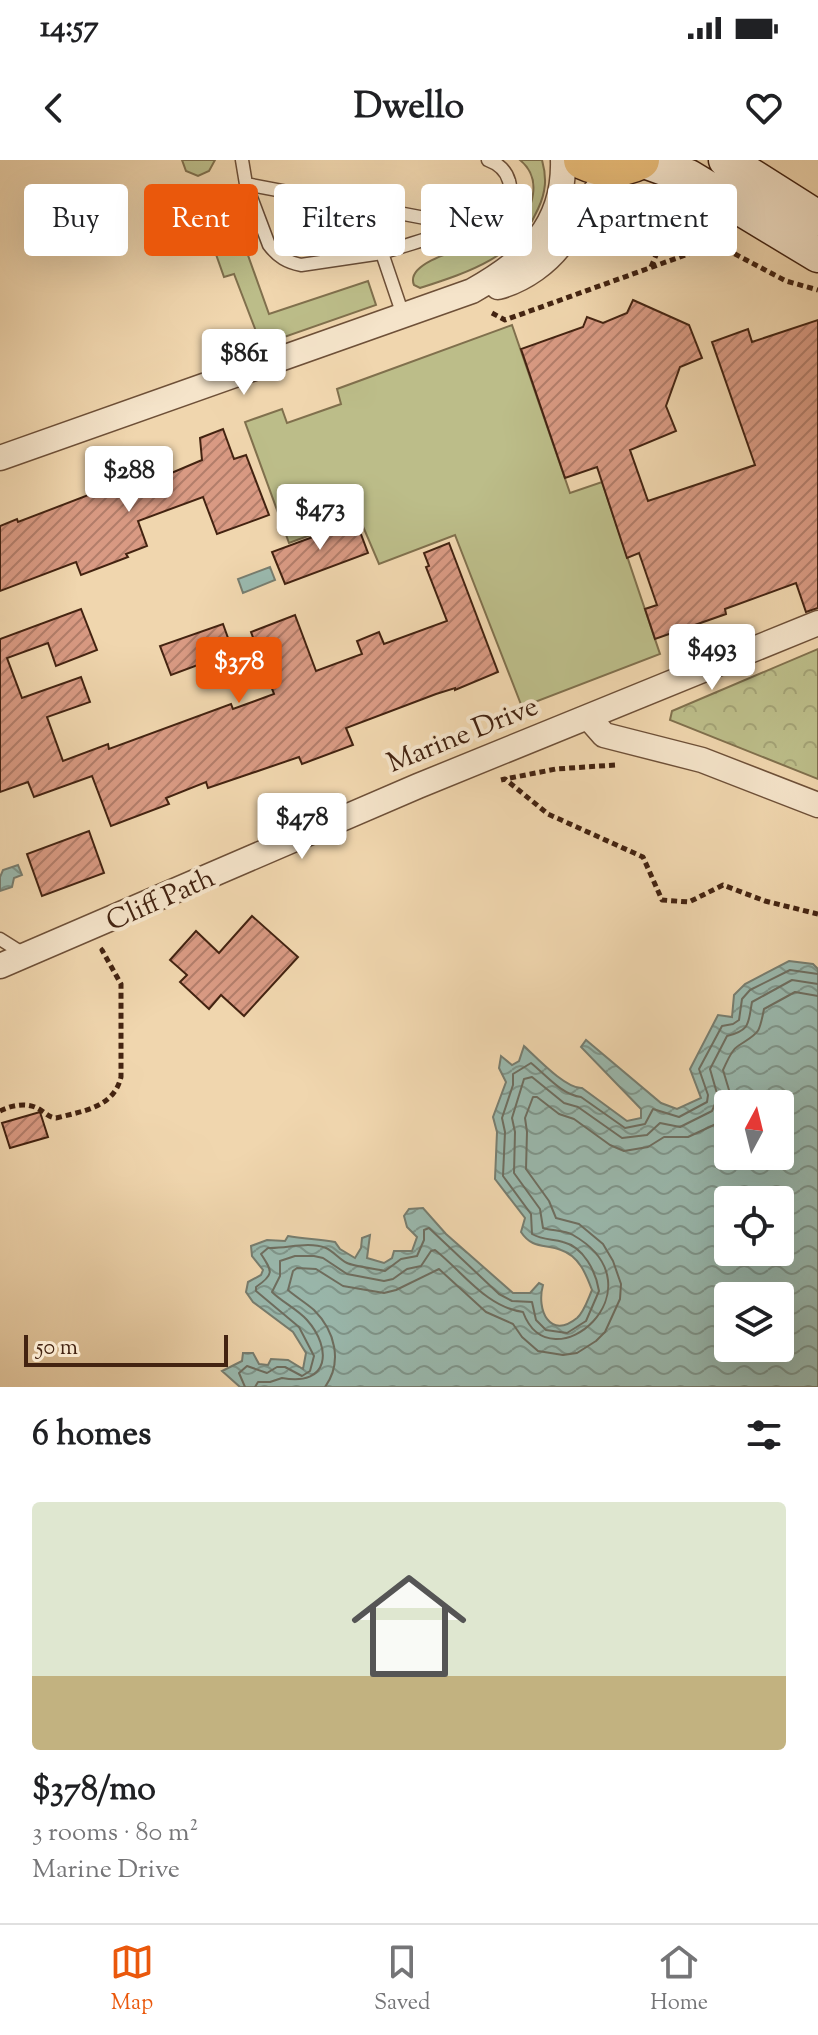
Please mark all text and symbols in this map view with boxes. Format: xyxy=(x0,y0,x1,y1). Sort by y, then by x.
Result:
text: 14:57 xyxy=(40,7,98,50)
text: Dwello xyxy=(354,82,464,134)
icon: back xyxy=(32,86,76,130)
icon: heart xyxy=(742,86,786,130)
chip: Buy xyxy=(24,184,128,256)
chip: Rent xyxy=(144,184,258,256)
chip: Filters xyxy=(274,184,405,256)
chip: New xyxy=(421,184,532,256)
chip: Apartment xyxy=(548,184,737,256)
pin: $861 xyxy=(197,329,291,397)
text: $861 xyxy=(220,336,268,373)
pin: $288 xyxy=(82,446,176,514)
text: $288 xyxy=(103,453,155,490)
pin: $473 xyxy=(273,484,367,552)
text: $473 xyxy=(295,491,345,528)
pin: $493 xyxy=(665,624,759,692)
text: $493 xyxy=(687,631,737,668)
pin: $378 xyxy=(192,637,286,705)
text: $378 xyxy=(214,644,264,681)
street label: Marine Drive xyxy=(382,688,544,784)
pin: $478 xyxy=(255,793,349,861)
text: $478 xyxy=(276,800,329,837)
street label: Cliff Path xyxy=(100,859,222,943)
north arrow xyxy=(714,1090,794,1170)
map controls xyxy=(714,1090,794,1362)
button: locate xyxy=(714,1186,794,1266)
button: layers xyxy=(714,1282,794,1362)
scale bar xyxy=(24,1331,228,1367)
text: 50 m xyxy=(36,1333,78,1365)
text: 6 homes xyxy=(32,1411,151,1460)
icon: filters xyxy=(742,1413,786,1457)
icon: home xyxy=(337,1554,481,1698)
text: $378/mo xyxy=(32,1766,156,1815)
text: 3 rooms · 80 m² xyxy=(32,1815,198,1852)
text: Marine Drive xyxy=(32,1852,180,1889)
tab: Map xyxy=(110,1940,154,2020)
tab: Saved xyxy=(374,1940,430,2020)
tab: Home xyxy=(650,1940,708,2020)

